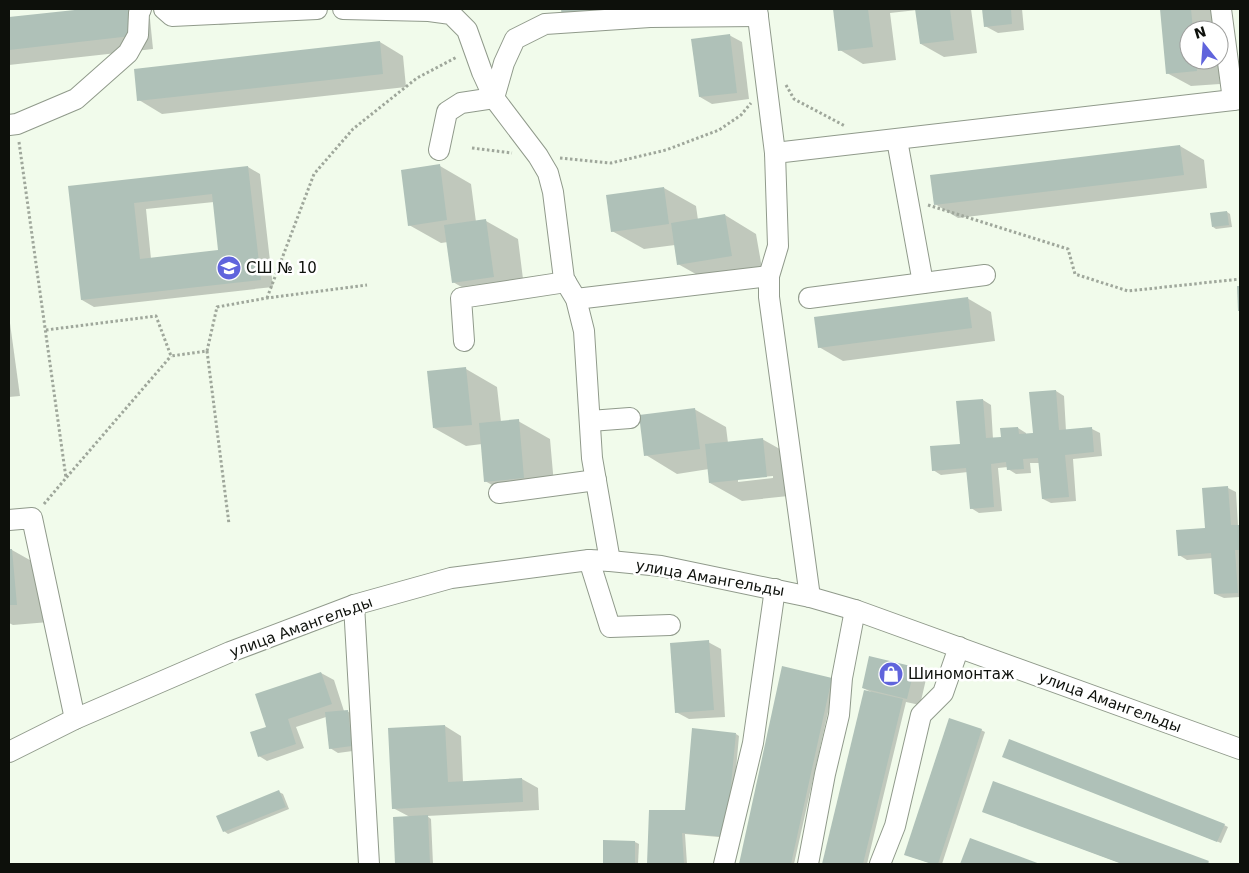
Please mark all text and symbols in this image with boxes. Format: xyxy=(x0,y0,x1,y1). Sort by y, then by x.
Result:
north arrow xyxy=(1179,20,1229,70)
text: N xyxy=(1192,23,1208,42)
school or university icon: СШ № 10 xyxy=(216,255,242,281)
place label: СШ № 10 xyxy=(246,259,317,277)
street label: улица Амангельды xyxy=(634,556,786,600)
street label: улица Амангельды xyxy=(227,593,375,661)
shop icon: Шиномонтаж xyxy=(878,661,904,687)
place label: Шиномонтаж xyxy=(908,665,1015,683)
street label: улица Амангельды xyxy=(1036,668,1184,736)

